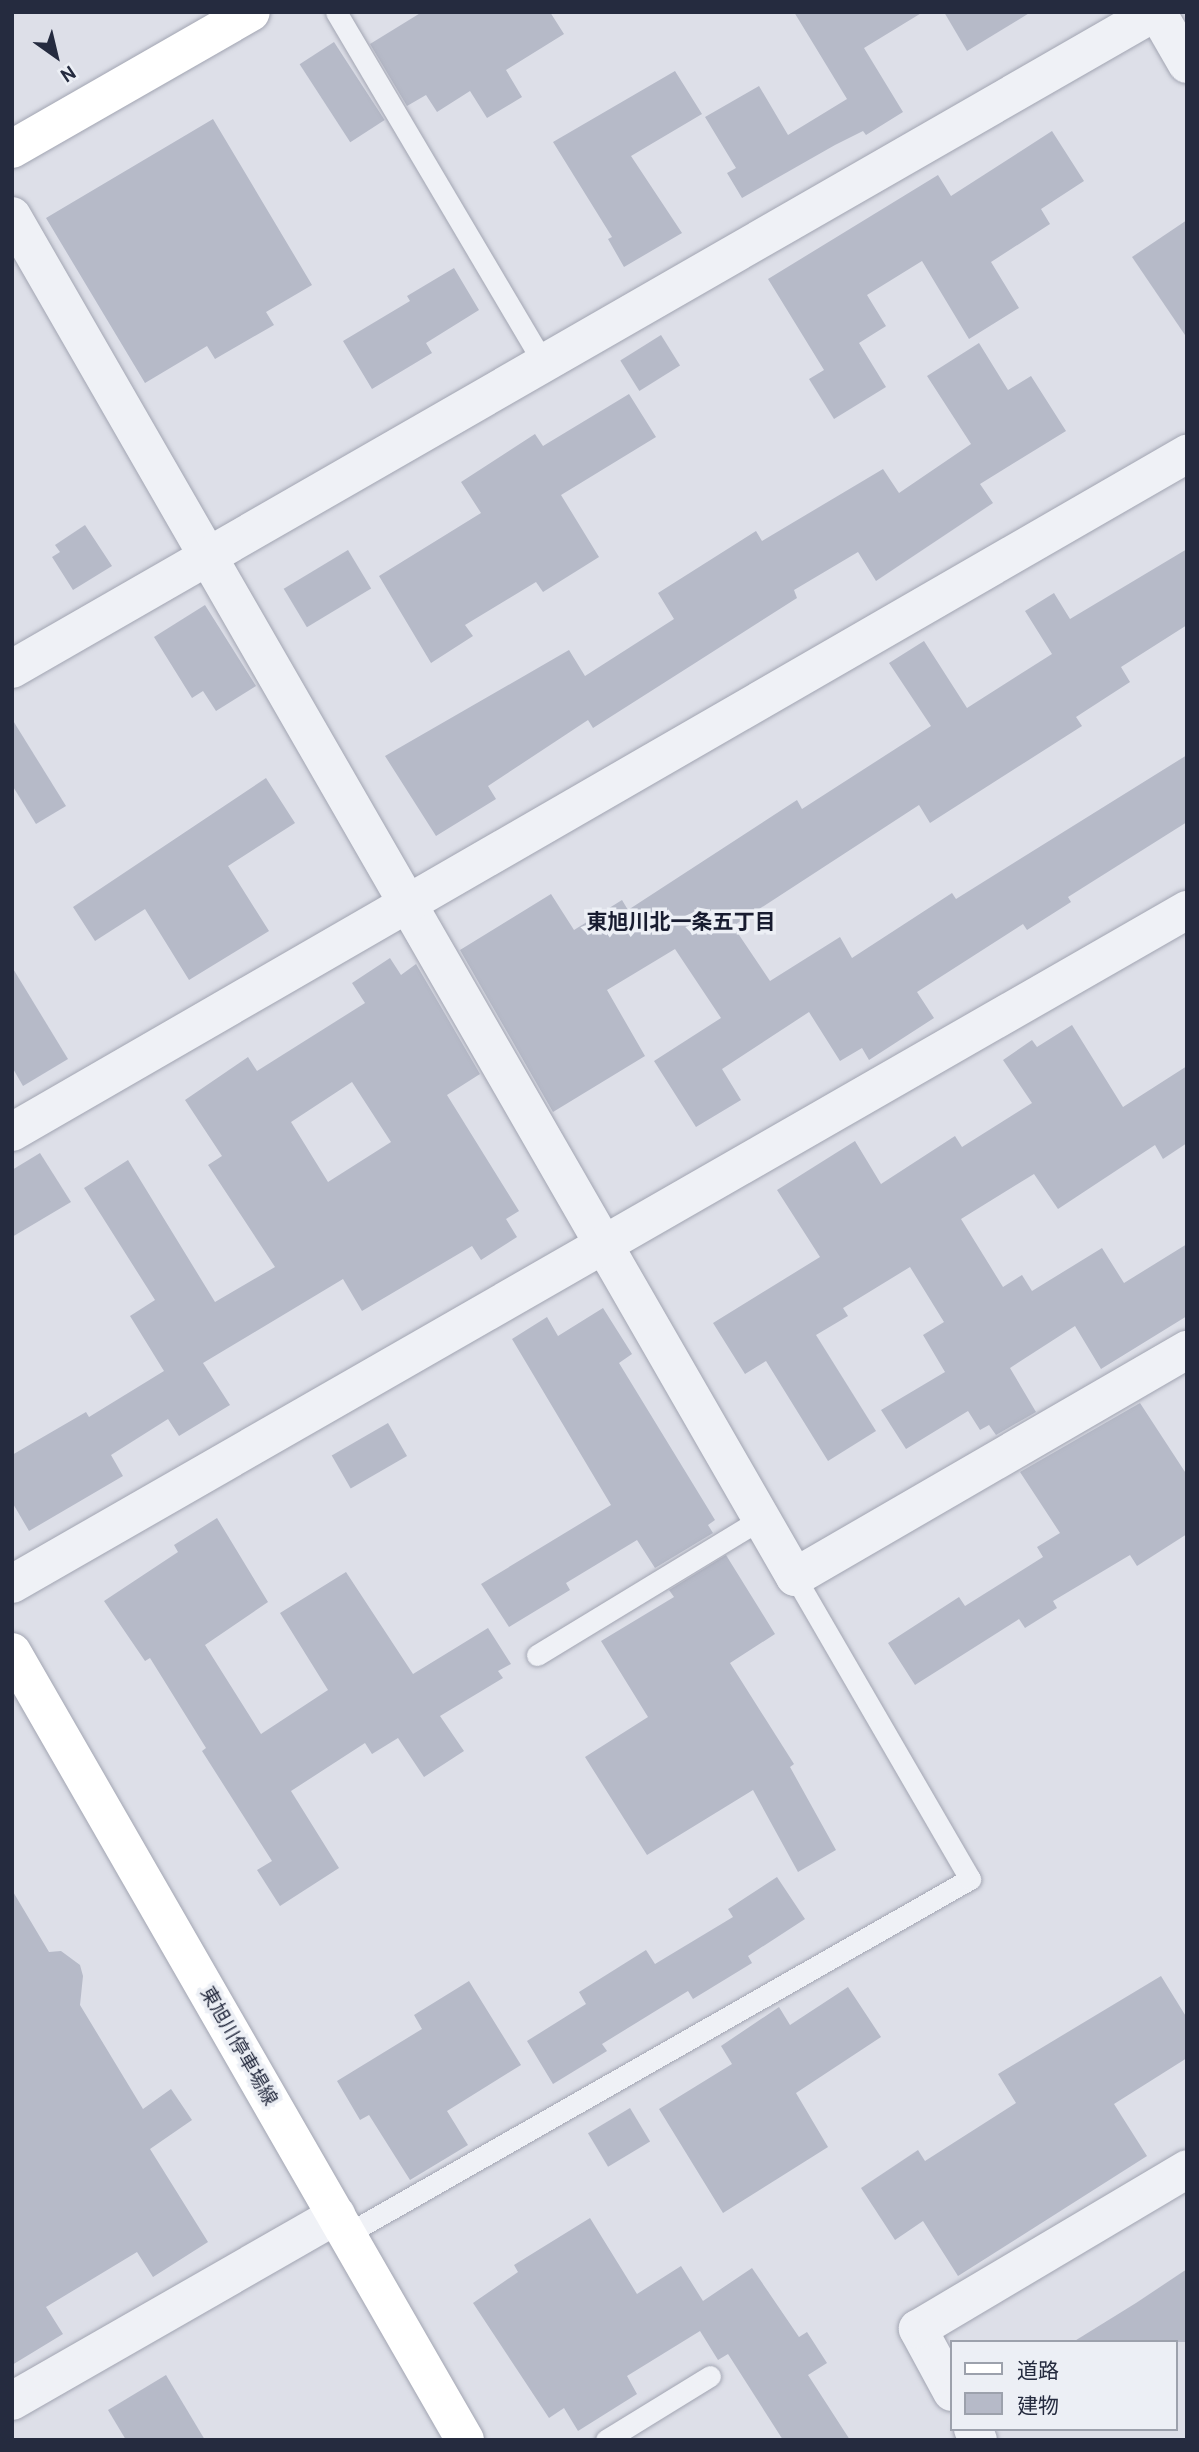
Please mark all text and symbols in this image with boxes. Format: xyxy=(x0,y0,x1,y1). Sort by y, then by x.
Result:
north arrow xyxy=(21,21,91,91)
text: N xyxy=(56,61,80,87)
district label: 東旭川北一条五丁目 xyxy=(587,909,775,935)
street label: 東旭川停車場線 xyxy=(196,1983,282,2109)
legend xyxy=(950,2340,1178,2431)
text: 道路 xyxy=(1017,2358,1059,2383)
text: 建物 xyxy=(1017,2393,1059,2418)

